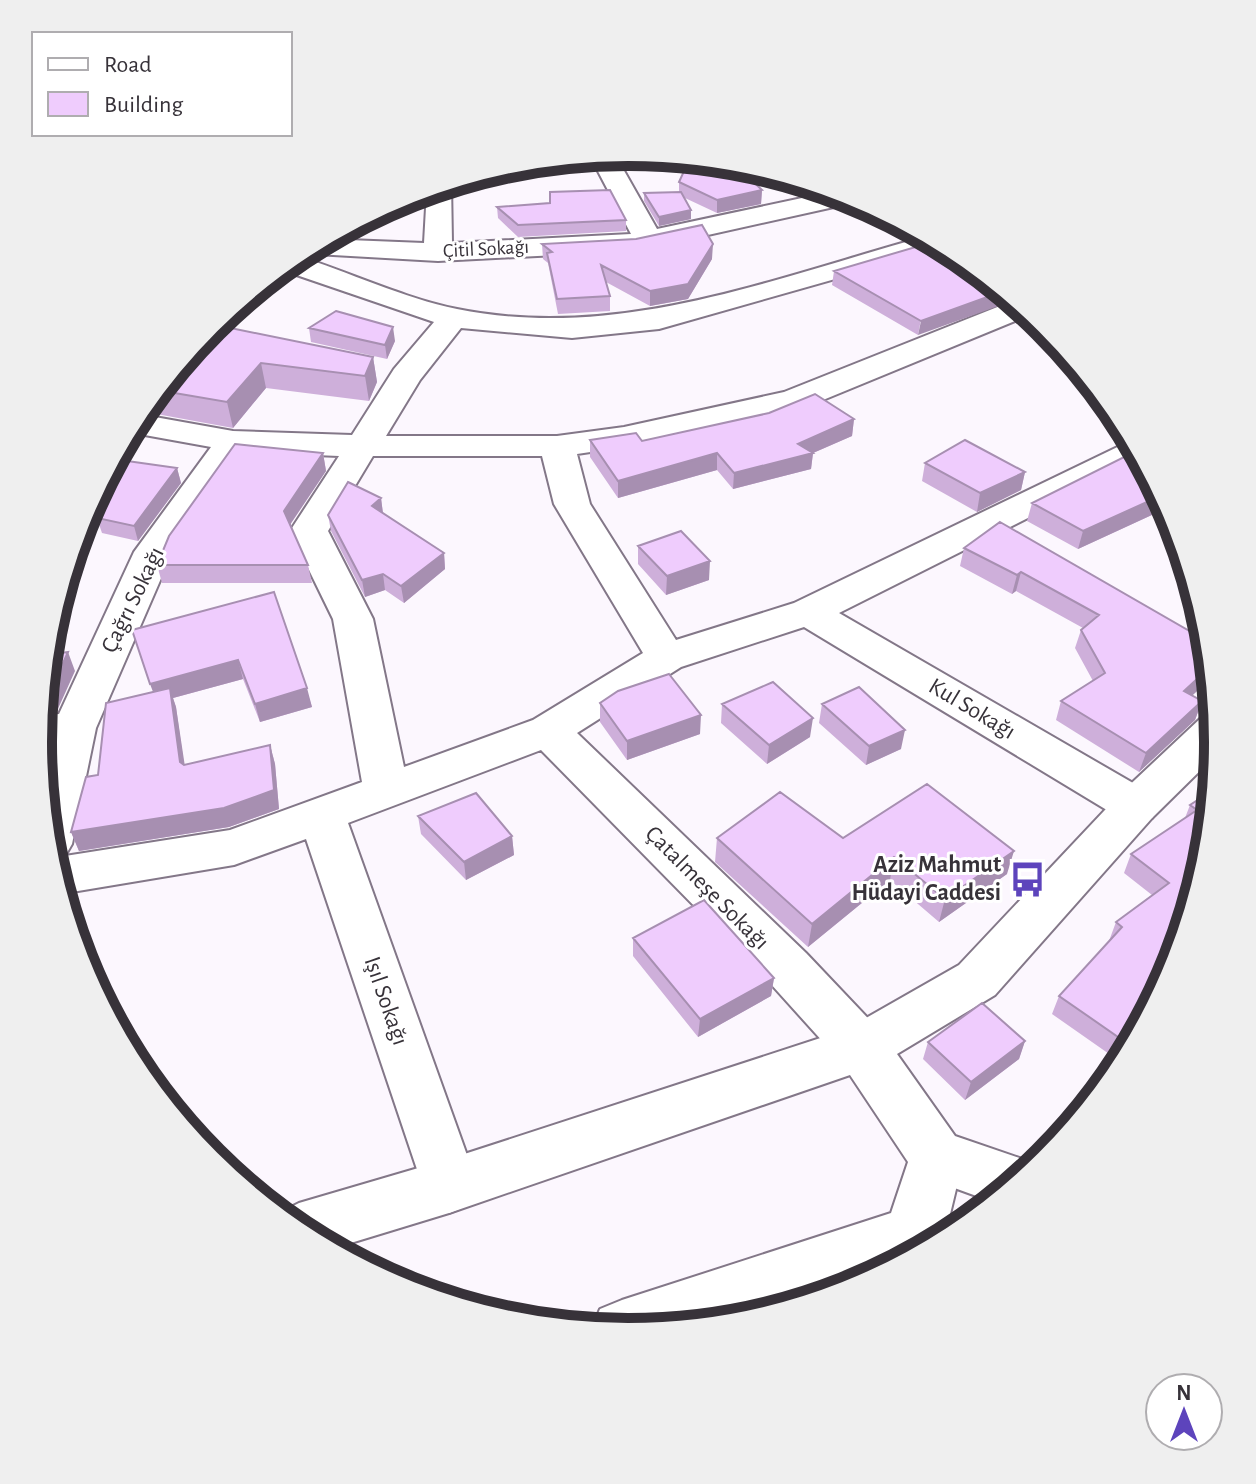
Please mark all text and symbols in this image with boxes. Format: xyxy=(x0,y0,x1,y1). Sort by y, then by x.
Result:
legend xyxy=(32,32,292,136)
text: Road xyxy=(104,53,152,77)
text: Building xyxy=(104,93,183,117)
street label: Çitil Sokağı xyxy=(442,237,530,261)
street label: Çağrı Sokağı xyxy=(97,543,169,657)
street label: Kul Sokağı xyxy=(924,674,1020,744)
street label: Çatalmeşe Sokağı xyxy=(640,821,774,955)
place label: Aziz Mahmut Hüdayi Caddesi xyxy=(851,853,1001,905)
bus stop icon: Aziz Mahmut Hüdayi Caddesi xyxy=(1008,860,1046,898)
street label: Işıl Sokağı xyxy=(360,953,412,1049)
north arrow xyxy=(1144,1372,1224,1452)
text: N xyxy=(1176,1382,1192,1404)

